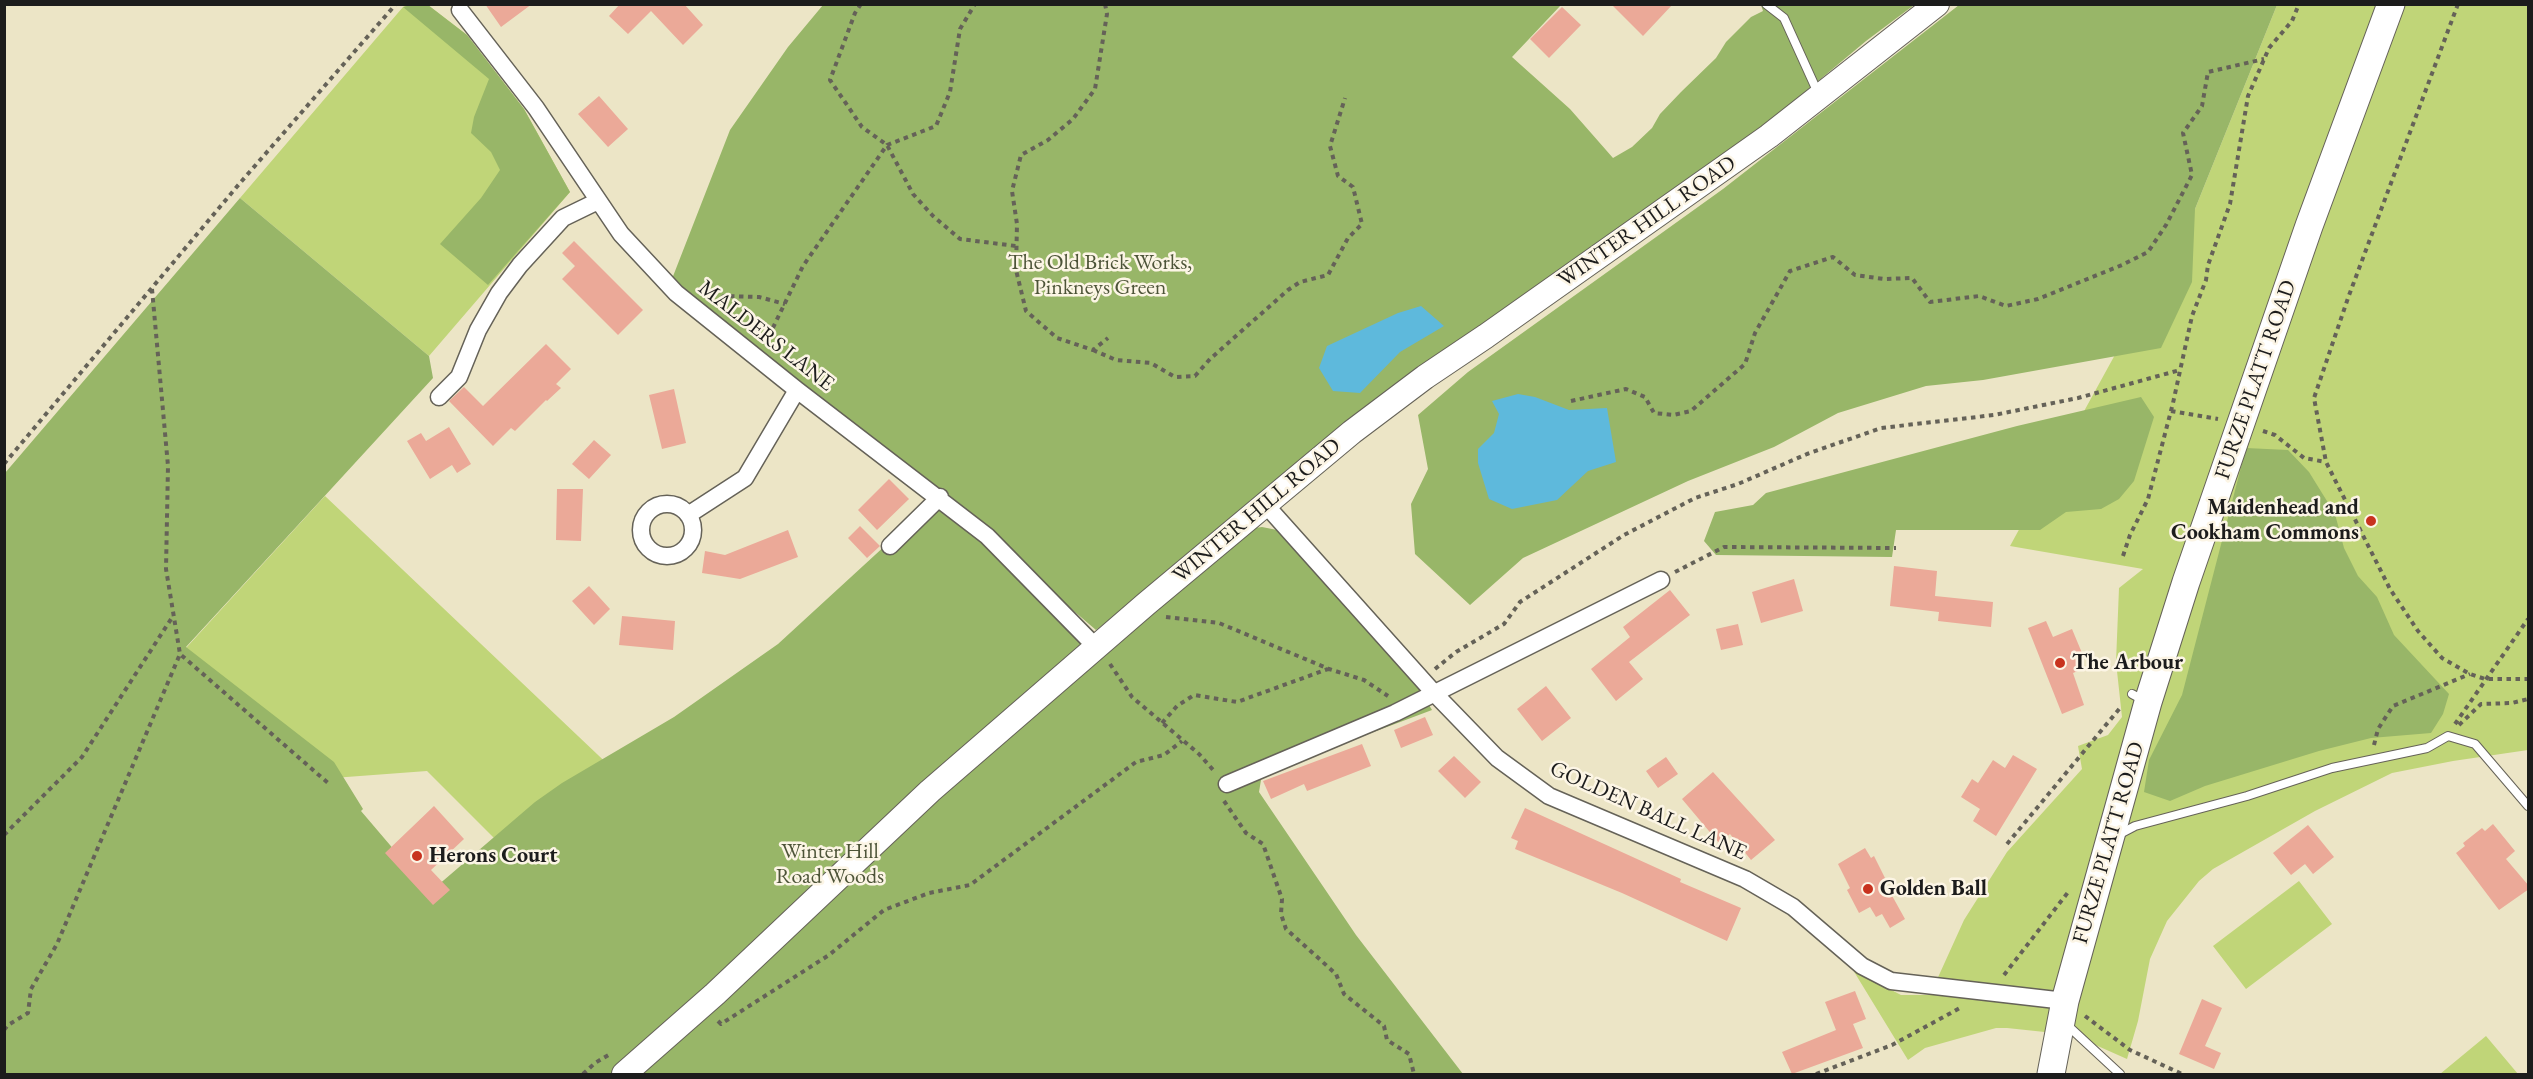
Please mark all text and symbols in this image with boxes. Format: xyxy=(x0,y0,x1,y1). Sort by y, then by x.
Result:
street label: WINTER HILL ROAD xyxy=(1553,151,1741,293)
park label: The Old Brick Works, Pinkneys Green xyxy=(1008,250,1192,302)
street label: MALDERS LANE xyxy=(693,275,839,397)
street label: FURZE PLATT ROAD xyxy=(2210,277,2302,483)
street label: WINTER HILL ROAD xyxy=(1168,433,1346,589)
place label: Maidenhead and Cookham Commons xyxy=(2171,495,2359,546)
marker: Maidenhead and Cookham Commons xyxy=(2364,514,2378,528)
place label: The Arbour xyxy=(2072,650,2183,676)
marker: The Arbour xyxy=(2053,656,2067,670)
street label: FURZE PLATT ROAD xyxy=(2068,739,2150,947)
street label: GOLDEN BALL LANE xyxy=(1546,756,1750,866)
park label: Winter Hill Road Woods xyxy=(776,839,884,890)
place label: Herons Court xyxy=(429,843,557,869)
marker: Herons Court xyxy=(410,849,424,863)
place label: Golden Ball xyxy=(1880,876,1987,902)
marker: Golden Ball xyxy=(1861,882,1875,896)

